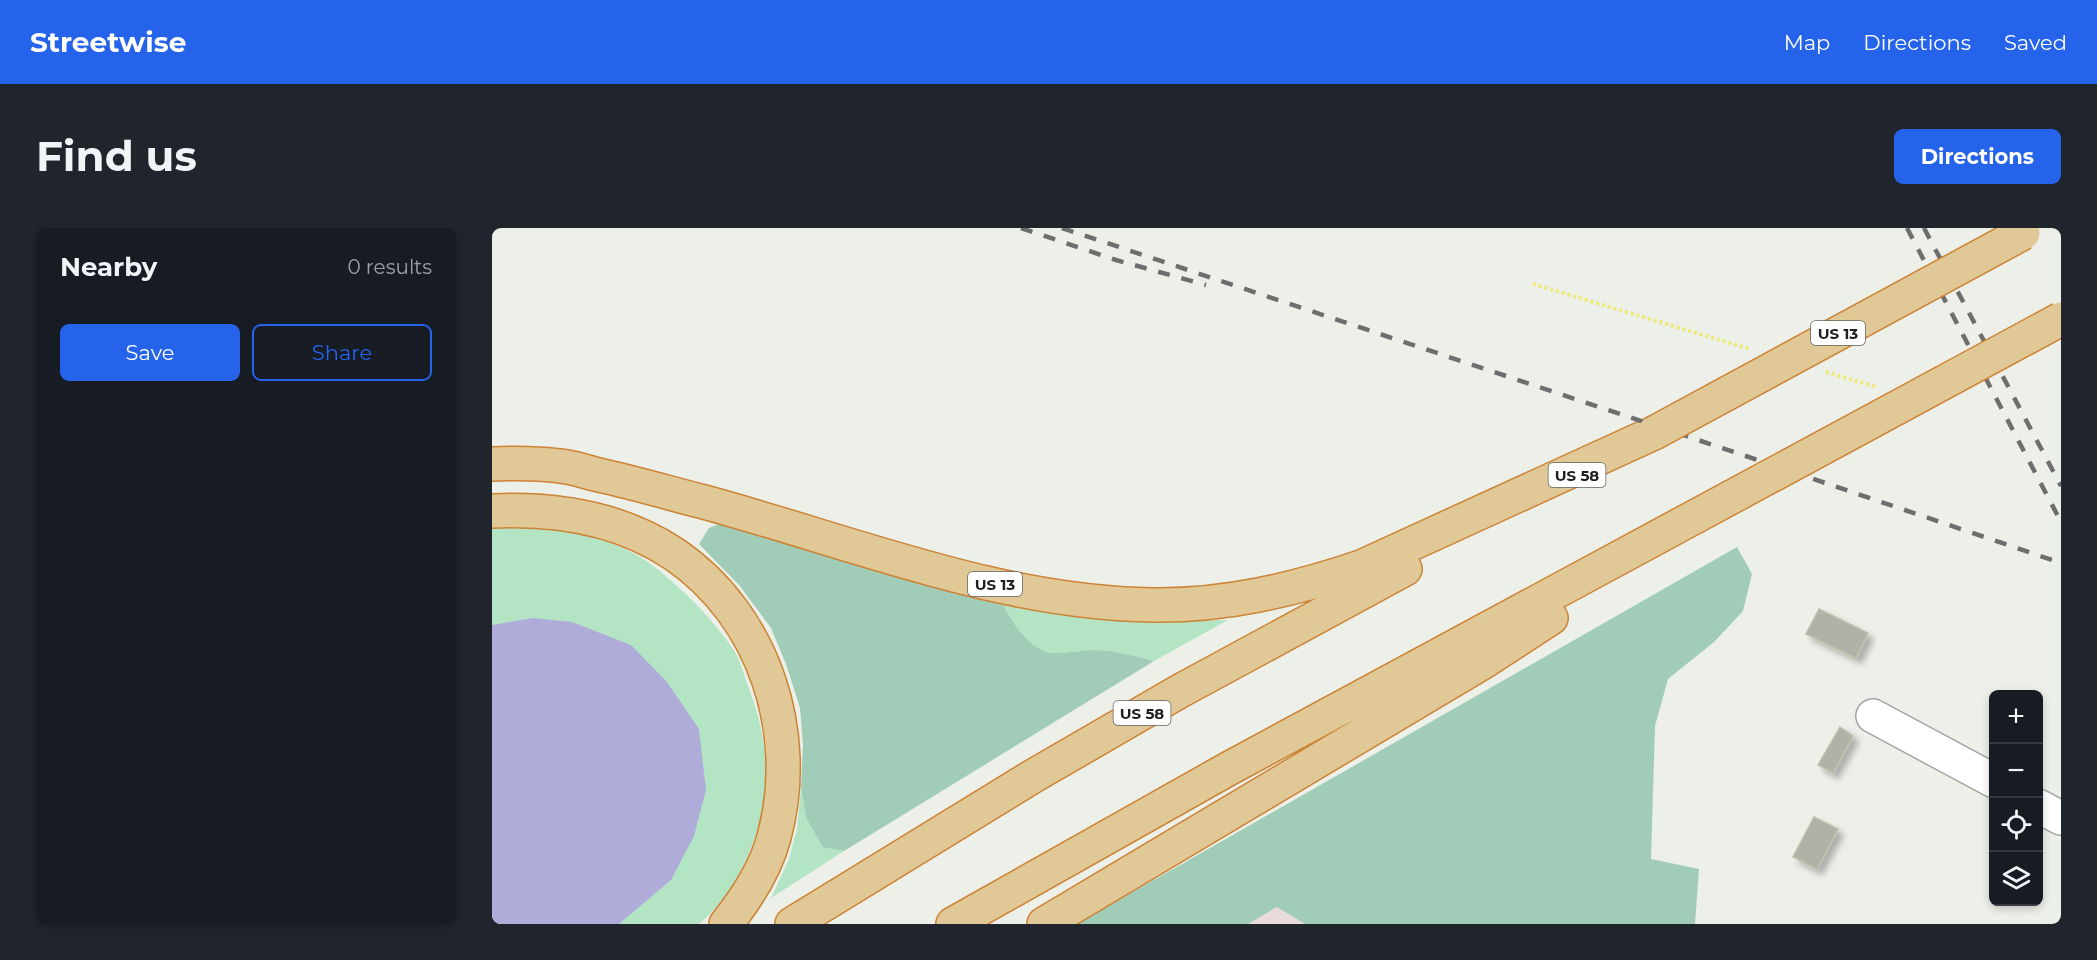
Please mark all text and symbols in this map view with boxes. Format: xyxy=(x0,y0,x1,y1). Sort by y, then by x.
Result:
text: Streetwise xyxy=(30,25,186,59)
text: Map xyxy=(1784,30,1830,55)
text: Directions xyxy=(1863,30,1971,55)
text: Saved xyxy=(2004,30,2067,55)
button: Directions xyxy=(1894,129,2061,184)
text: Find us xyxy=(36,130,197,182)
text: Nearby xyxy=(60,251,157,283)
text: 0 results xyxy=(347,255,432,279)
road number: US 13 xyxy=(1811,321,1865,345)
button: Save xyxy=(60,324,240,381)
button: Share xyxy=(252,324,432,381)
road number: US 58 xyxy=(1548,463,1606,487)
road number: US 13 xyxy=(968,572,1022,596)
map controls xyxy=(1989,690,2043,906)
button: + xyxy=(1989,690,2043,744)
road number: US 58 xyxy=(1114,701,1170,725)
button: − xyxy=(1989,744,2043,798)
button: locate xyxy=(1989,798,2043,852)
button: layers xyxy=(1989,852,2043,906)

